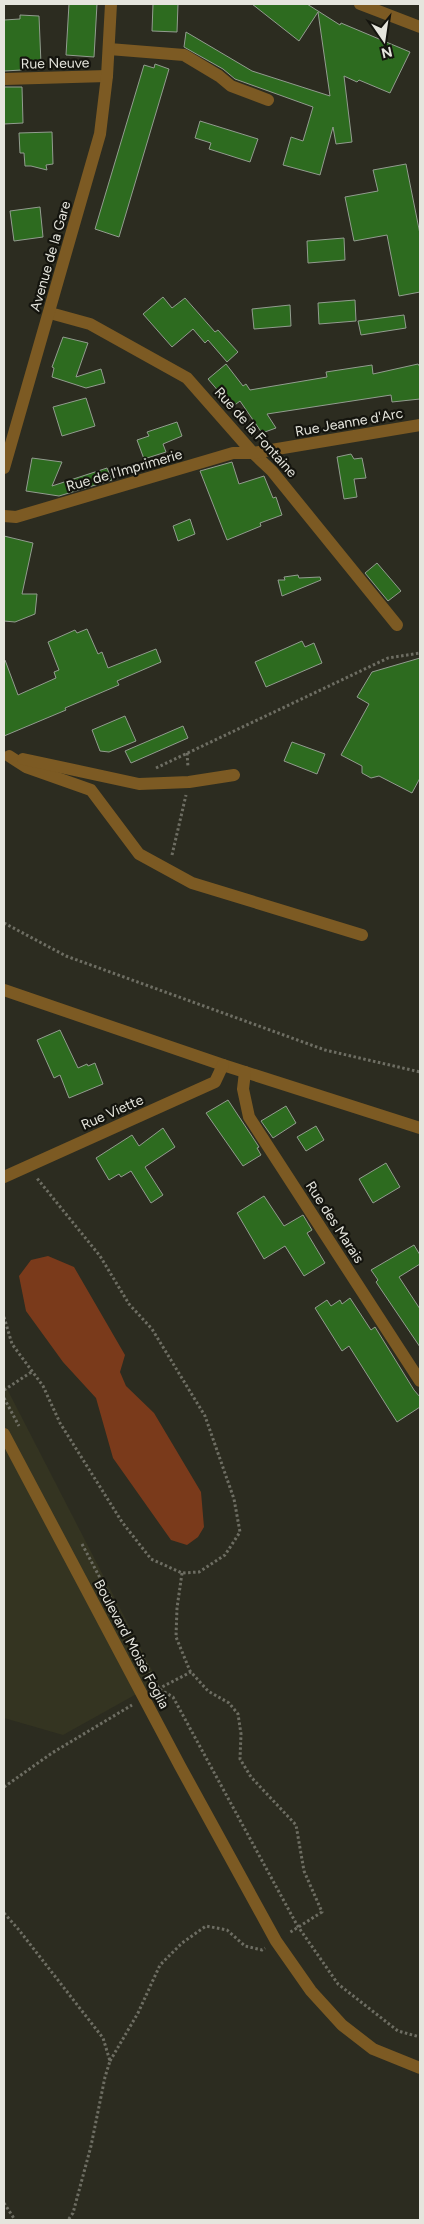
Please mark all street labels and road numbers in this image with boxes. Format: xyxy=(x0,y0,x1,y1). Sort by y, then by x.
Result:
street label: Rue Neuve xyxy=(20,54,90,73)
street label: Avenue de la Gare xyxy=(27,199,74,313)
street label: Rue de la Fontaine xyxy=(211,384,301,481)
street label: Rue Jeanne d'Arc xyxy=(294,405,405,440)
street label: Rue de l'Imprimerie xyxy=(64,446,184,495)
street label: Rue Viette xyxy=(78,1091,146,1134)
street label: Rue des Marais xyxy=(302,1178,367,1266)
street label: Boulevard Moise Foglia xyxy=(90,1577,173,1712)

